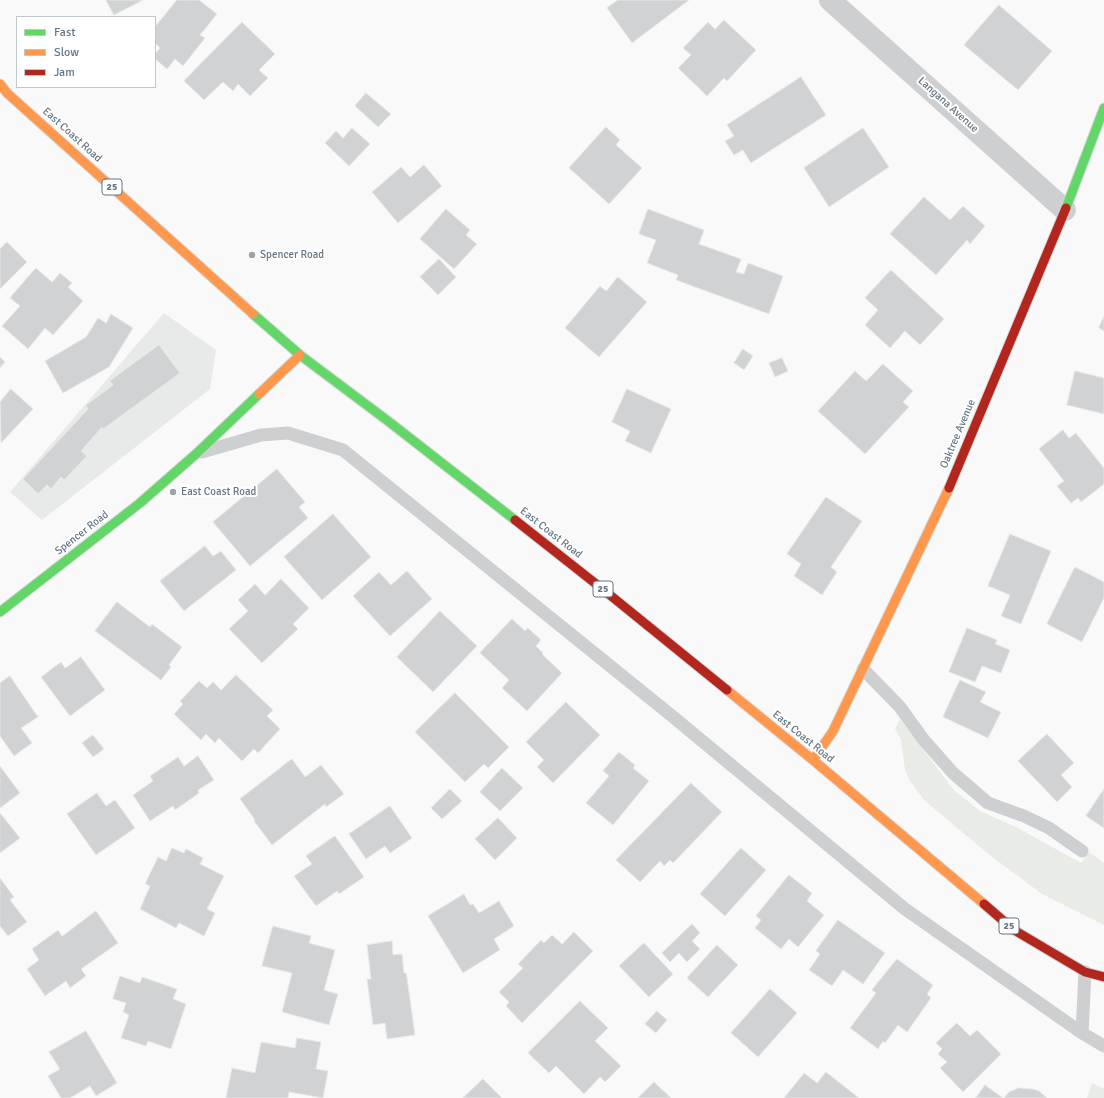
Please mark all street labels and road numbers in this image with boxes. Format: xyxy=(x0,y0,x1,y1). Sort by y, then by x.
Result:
street label: Langana Avenue xyxy=(915,74,981,136)
street label: East Coast Road xyxy=(40,105,104,165)
road number: 25 xyxy=(102,179,122,195)
street label: Oaktree Avenue xyxy=(938,397,978,471)
street label: East Coast Road xyxy=(517,505,585,561)
street label: Spencer Road xyxy=(53,508,111,558)
road number: 25 xyxy=(593,581,613,597)
street label: East Coast Road xyxy=(770,708,836,766)
road number: 25 xyxy=(999,918,1019,934)

